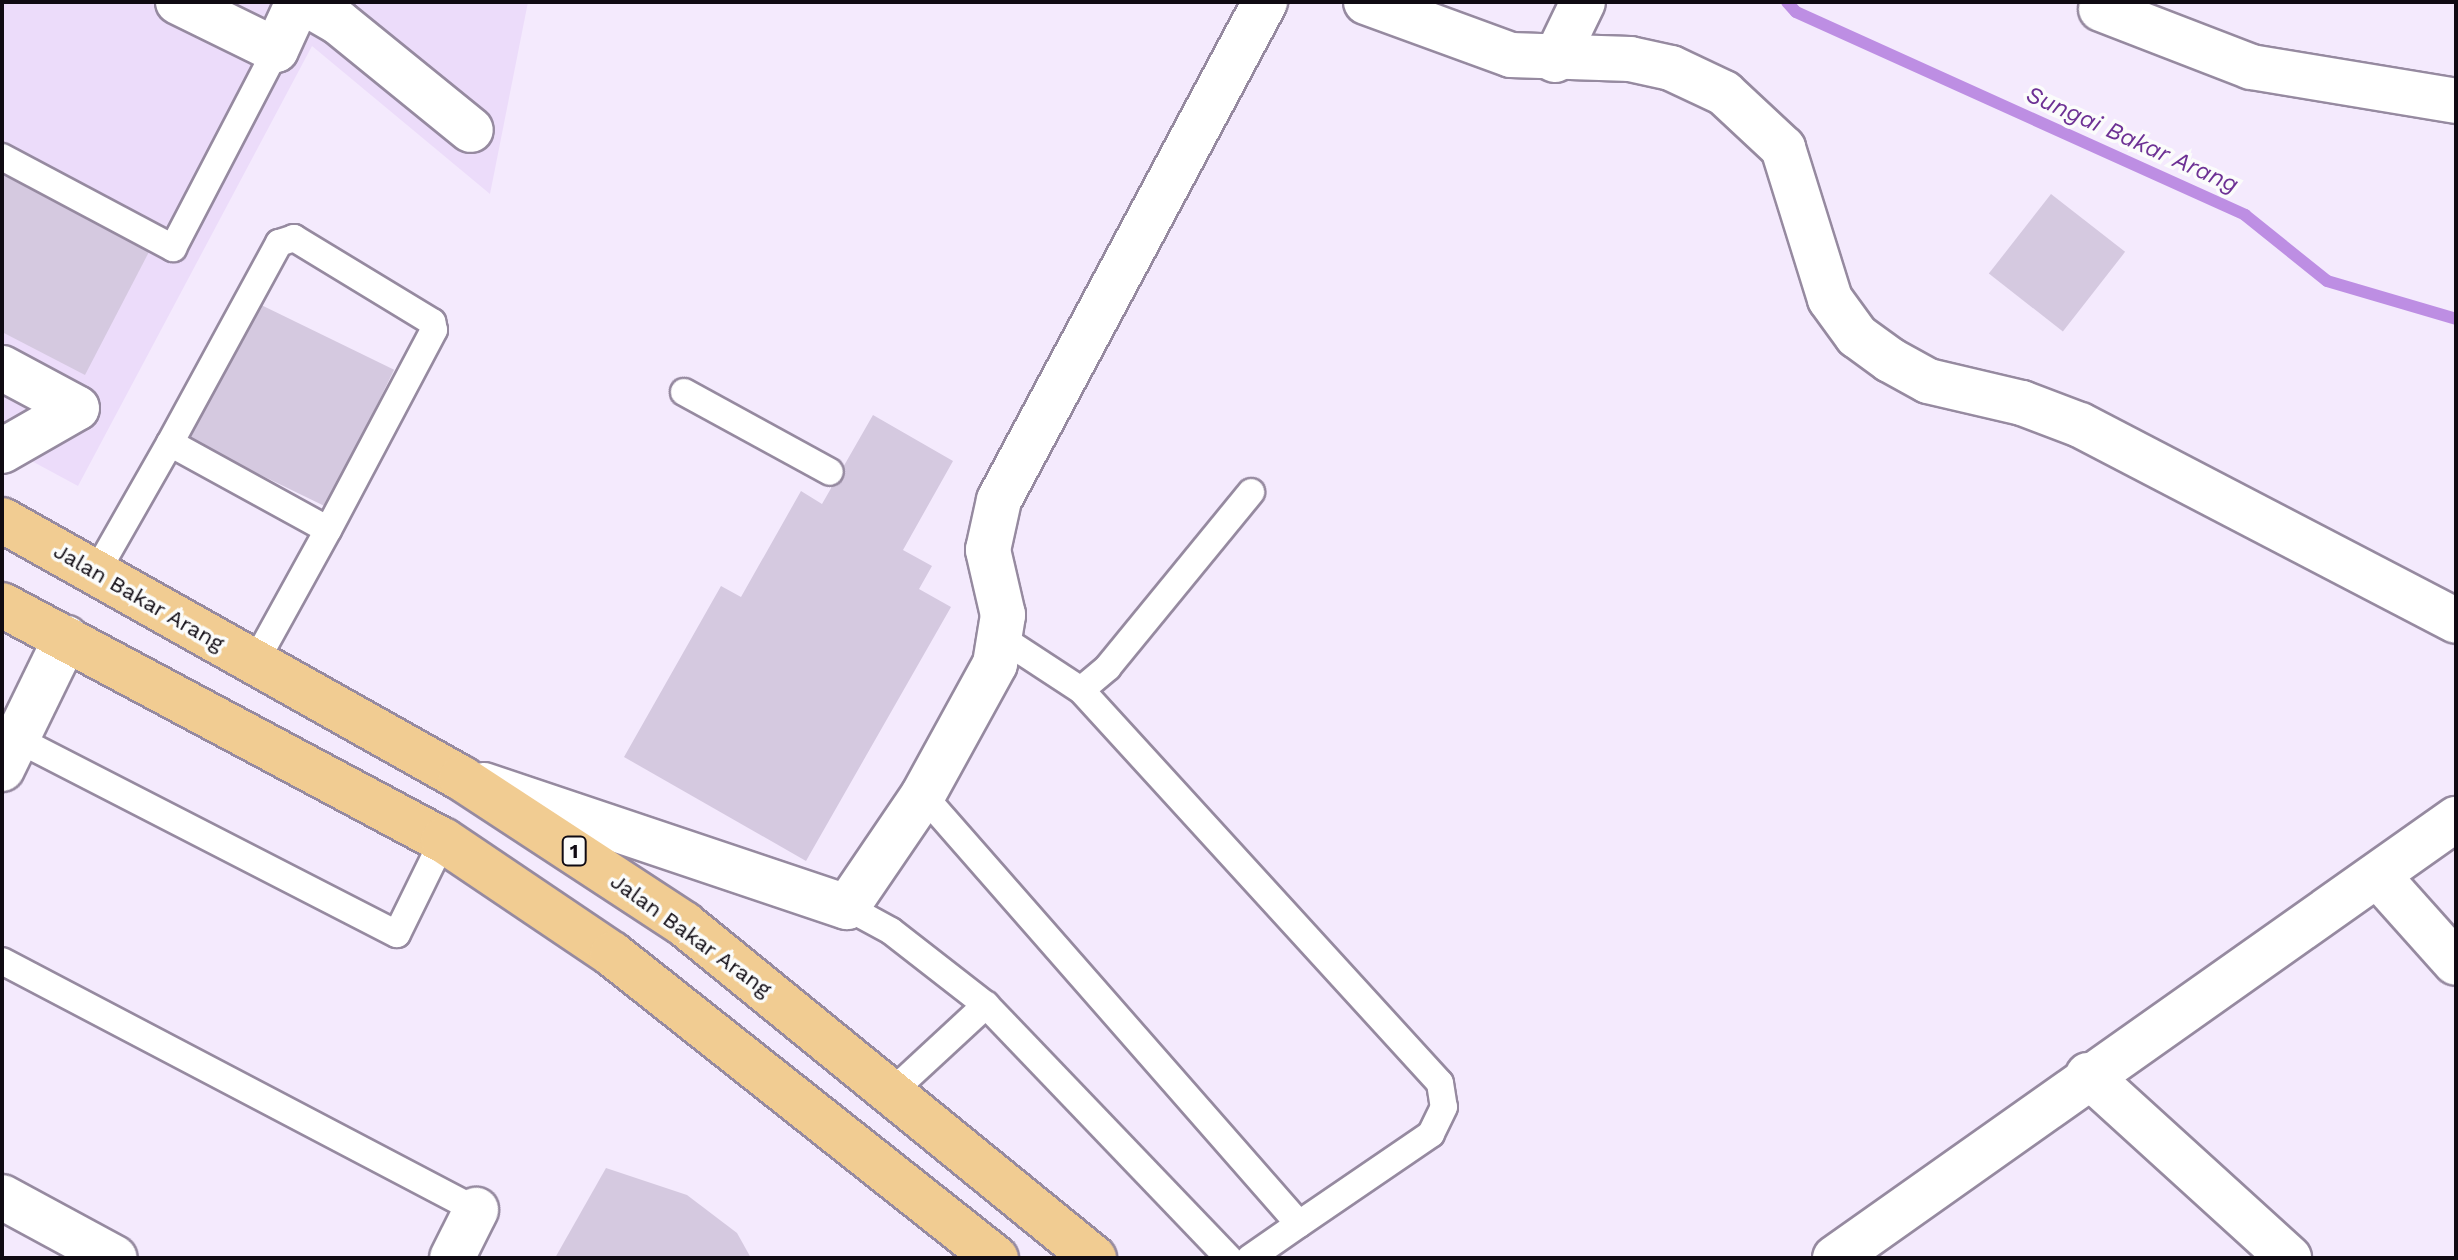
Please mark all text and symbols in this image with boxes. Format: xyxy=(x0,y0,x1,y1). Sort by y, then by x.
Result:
water label: Sungai Bakar Arang xyxy=(2021,80,2243,200)
street label: Jalan Bakar Arang xyxy=(48,537,230,657)
road number: 1 xyxy=(560,835,588,867)
street label: Jalan Bakar Arang xyxy=(605,867,777,1003)

